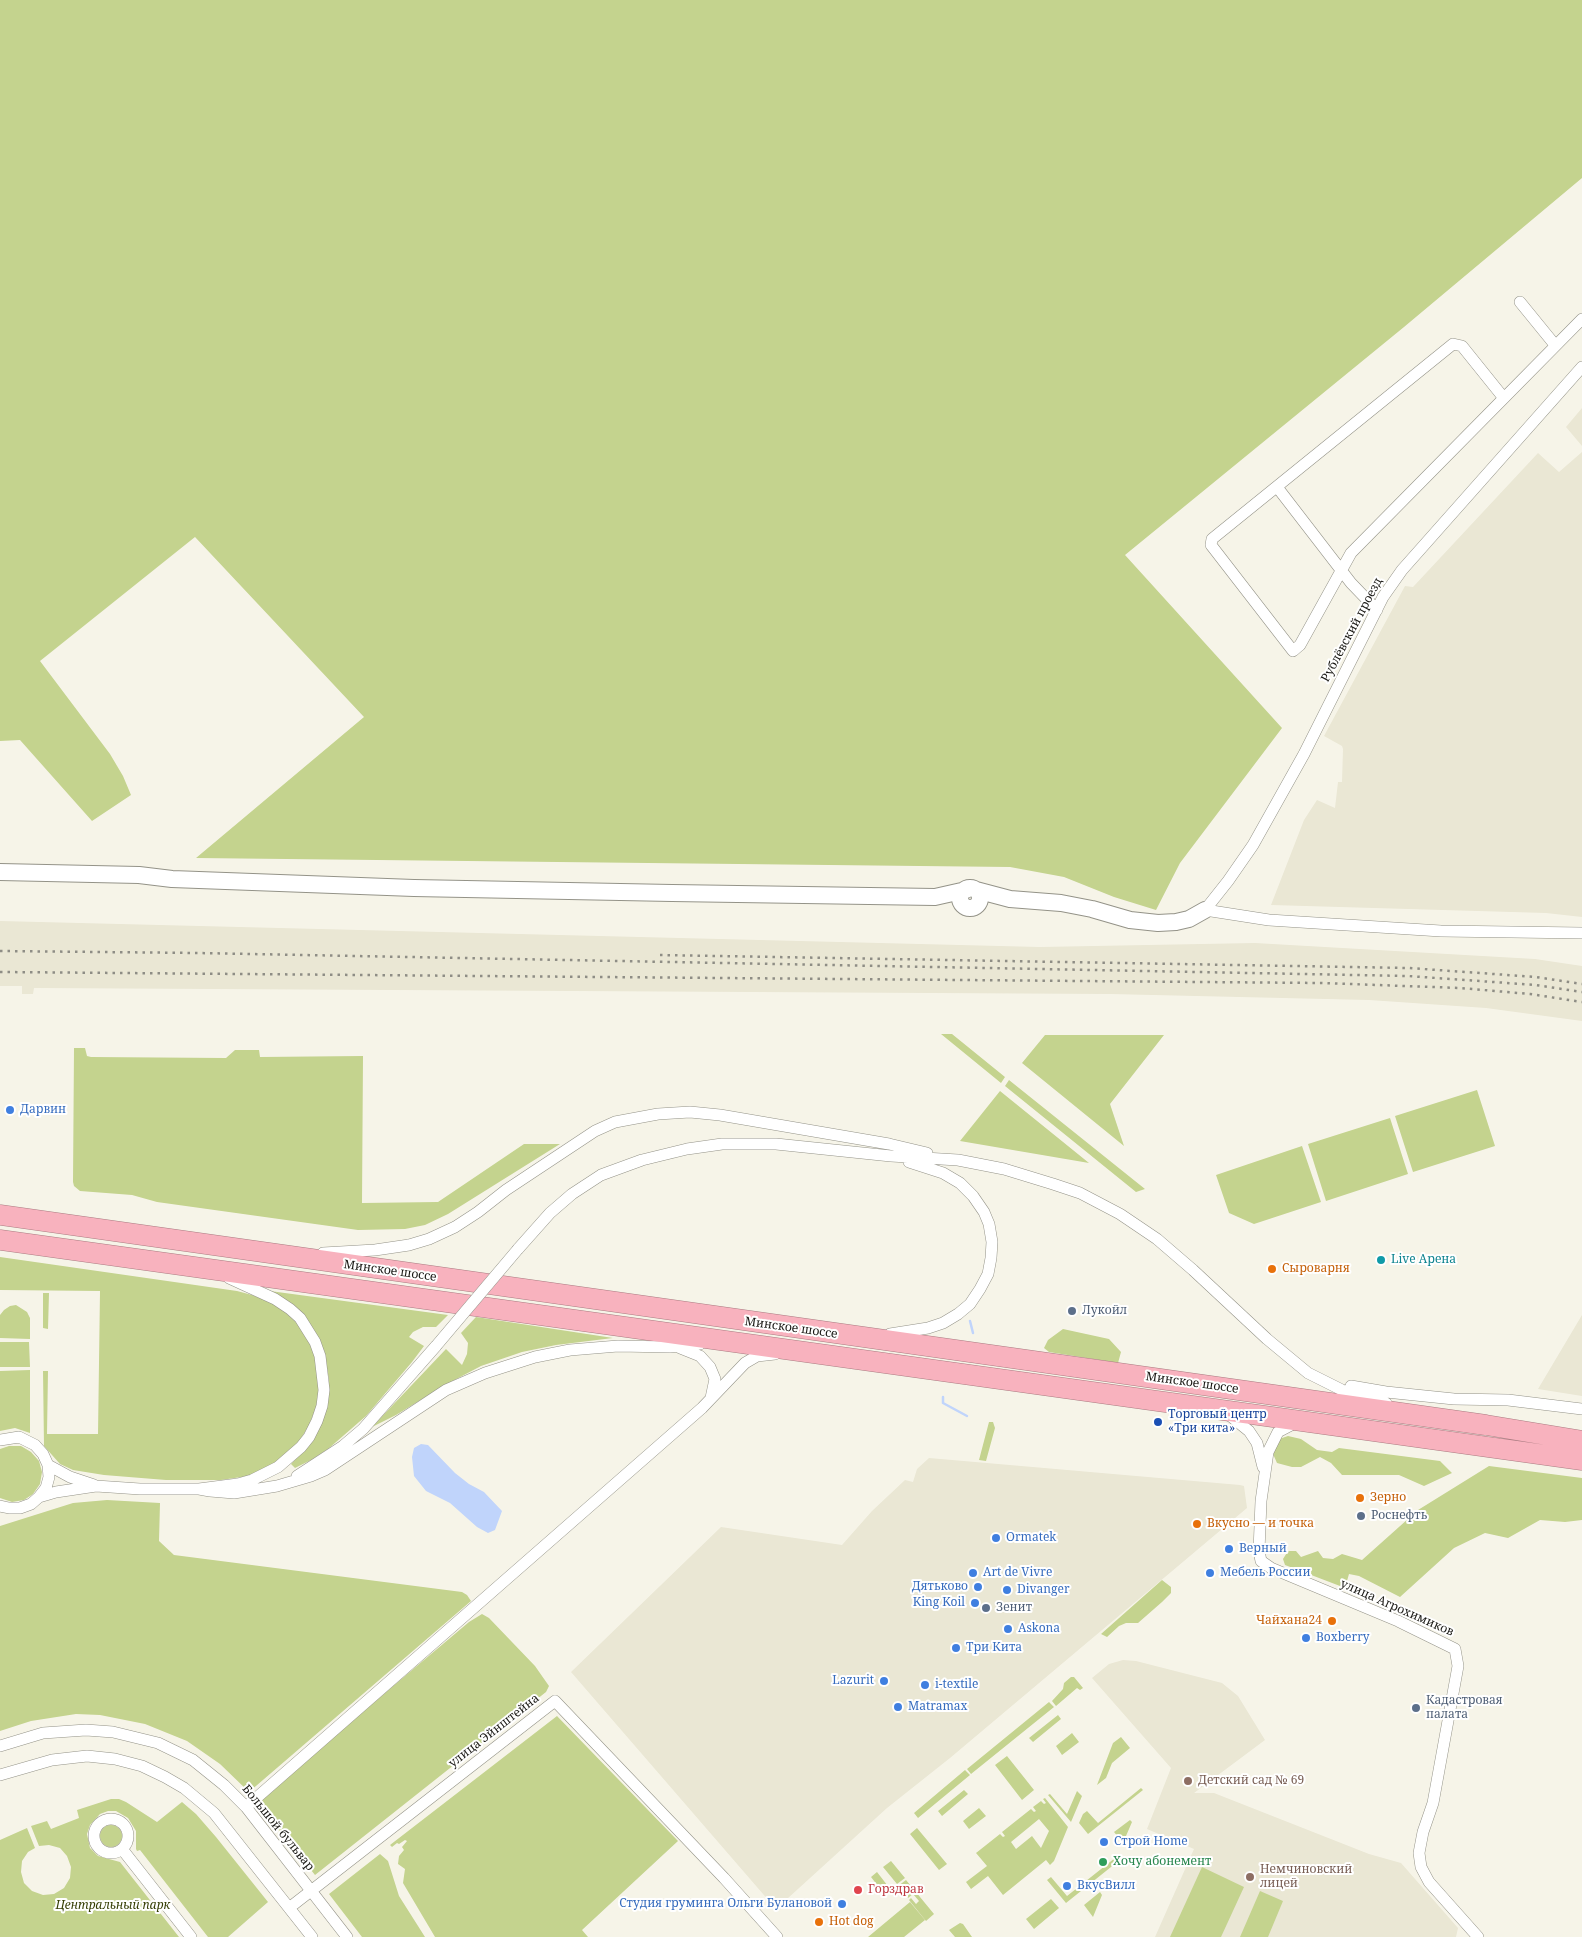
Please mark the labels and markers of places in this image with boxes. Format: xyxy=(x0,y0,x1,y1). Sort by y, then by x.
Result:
place label: Дарвин xyxy=(20,1103,66,1117)
marker: Дарвин xyxy=(4,1104,16,1116)
place label: Live Арена xyxy=(1391,1253,1456,1267)
marker: Live Арена xyxy=(1375,1254,1387,1266)
place label: Сыроварня xyxy=(1282,1262,1350,1276)
marker: Сыроварня xyxy=(1266,1263,1278,1275)
place label: Лукойл xyxy=(1082,1304,1127,1318)
marker: Лукойл xyxy=(1066,1305,1078,1317)
place label: Торговый центр «Три кита» xyxy=(1168,1408,1267,1436)
marker: Торговый центр «Три кита» xyxy=(1152,1416,1164,1428)
place label: Зерно xyxy=(1370,1491,1406,1505)
marker: Зерно xyxy=(1354,1492,1366,1504)
place label: Роснефть xyxy=(1371,1509,1427,1523)
marker: Роснефть xyxy=(1355,1510,1367,1522)
place label: Вкусно — и точка xyxy=(1207,1517,1314,1531)
marker: Вкусно — и точка xyxy=(1191,1518,1203,1530)
place label: Ormatek xyxy=(1006,1531,1056,1545)
marker: Ormatek xyxy=(990,1532,1002,1544)
place label: Верный xyxy=(1239,1542,1287,1556)
marker: Верный xyxy=(1223,1543,1235,1555)
place label: Art de Vivre xyxy=(983,1566,1052,1580)
place label: Мебель России xyxy=(1220,1566,1310,1580)
marker: Art de Vivre xyxy=(967,1567,979,1579)
marker: Мебель России xyxy=(1204,1567,1216,1579)
place label: Дятьково xyxy=(912,1580,968,1594)
marker: Дятьково xyxy=(972,1581,984,1593)
place label: Divanger xyxy=(1017,1583,1070,1597)
marker: Divanger xyxy=(1001,1584,1013,1596)
place label: King Koil xyxy=(913,1596,965,1610)
marker: King Koil xyxy=(969,1597,981,1609)
place label: Зенит xyxy=(996,1601,1032,1615)
marker: Зенит xyxy=(980,1602,992,1614)
place label: Чайхана24 xyxy=(1256,1614,1322,1628)
marker: Чайхана24 xyxy=(1326,1615,1338,1627)
place label: Askona xyxy=(1018,1622,1060,1636)
marker: Askona xyxy=(1002,1623,1014,1635)
place label: Boxberry xyxy=(1316,1631,1370,1645)
marker: Boxberry xyxy=(1300,1632,1312,1644)
place label: Три Кита xyxy=(966,1641,1022,1655)
marker: Три Кита xyxy=(950,1642,962,1654)
place label: Lazurit xyxy=(832,1674,874,1688)
marker: Lazurit xyxy=(878,1675,890,1687)
place label: i-textile xyxy=(935,1678,978,1692)
marker: i-textile xyxy=(919,1679,931,1691)
place label: Кадастровая палата xyxy=(1426,1694,1503,1722)
place label: Matramax xyxy=(908,1700,967,1714)
marker: Matramax xyxy=(892,1701,904,1713)
marker: Кадастровая палата xyxy=(1410,1702,1422,1714)
place label: Детский сад № 69 xyxy=(1198,1774,1304,1788)
marker: Детский сад № 69 xyxy=(1182,1775,1194,1787)
place label: Строй Home xyxy=(1114,1835,1188,1849)
marker: Строй Home xyxy=(1098,1836,1110,1848)
place label: Хочу абонемент xyxy=(1113,1855,1211,1869)
marker: Хочу абонемент xyxy=(1097,1856,1109,1868)
place label: Немчиновский лицей xyxy=(1260,1863,1352,1891)
marker: Немчиновский лицей xyxy=(1244,1871,1256,1883)
place label: ВкусВилл xyxy=(1077,1879,1135,1893)
marker: ВкусВилл xyxy=(1061,1880,1073,1892)
place label: Горздрав xyxy=(868,1883,924,1897)
marker: Горздрав xyxy=(852,1884,864,1896)
place label: Студия груминга Ольги Булановой xyxy=(619,1897,832,1911)
marker: Студия груминга Ольги Булановой xyxy=(836,1898,848,1910)
place label: Hot dog xyxy=(829,1915,874,1929)
marker: Hot dog xyxy=(813,1916,825,1928)

